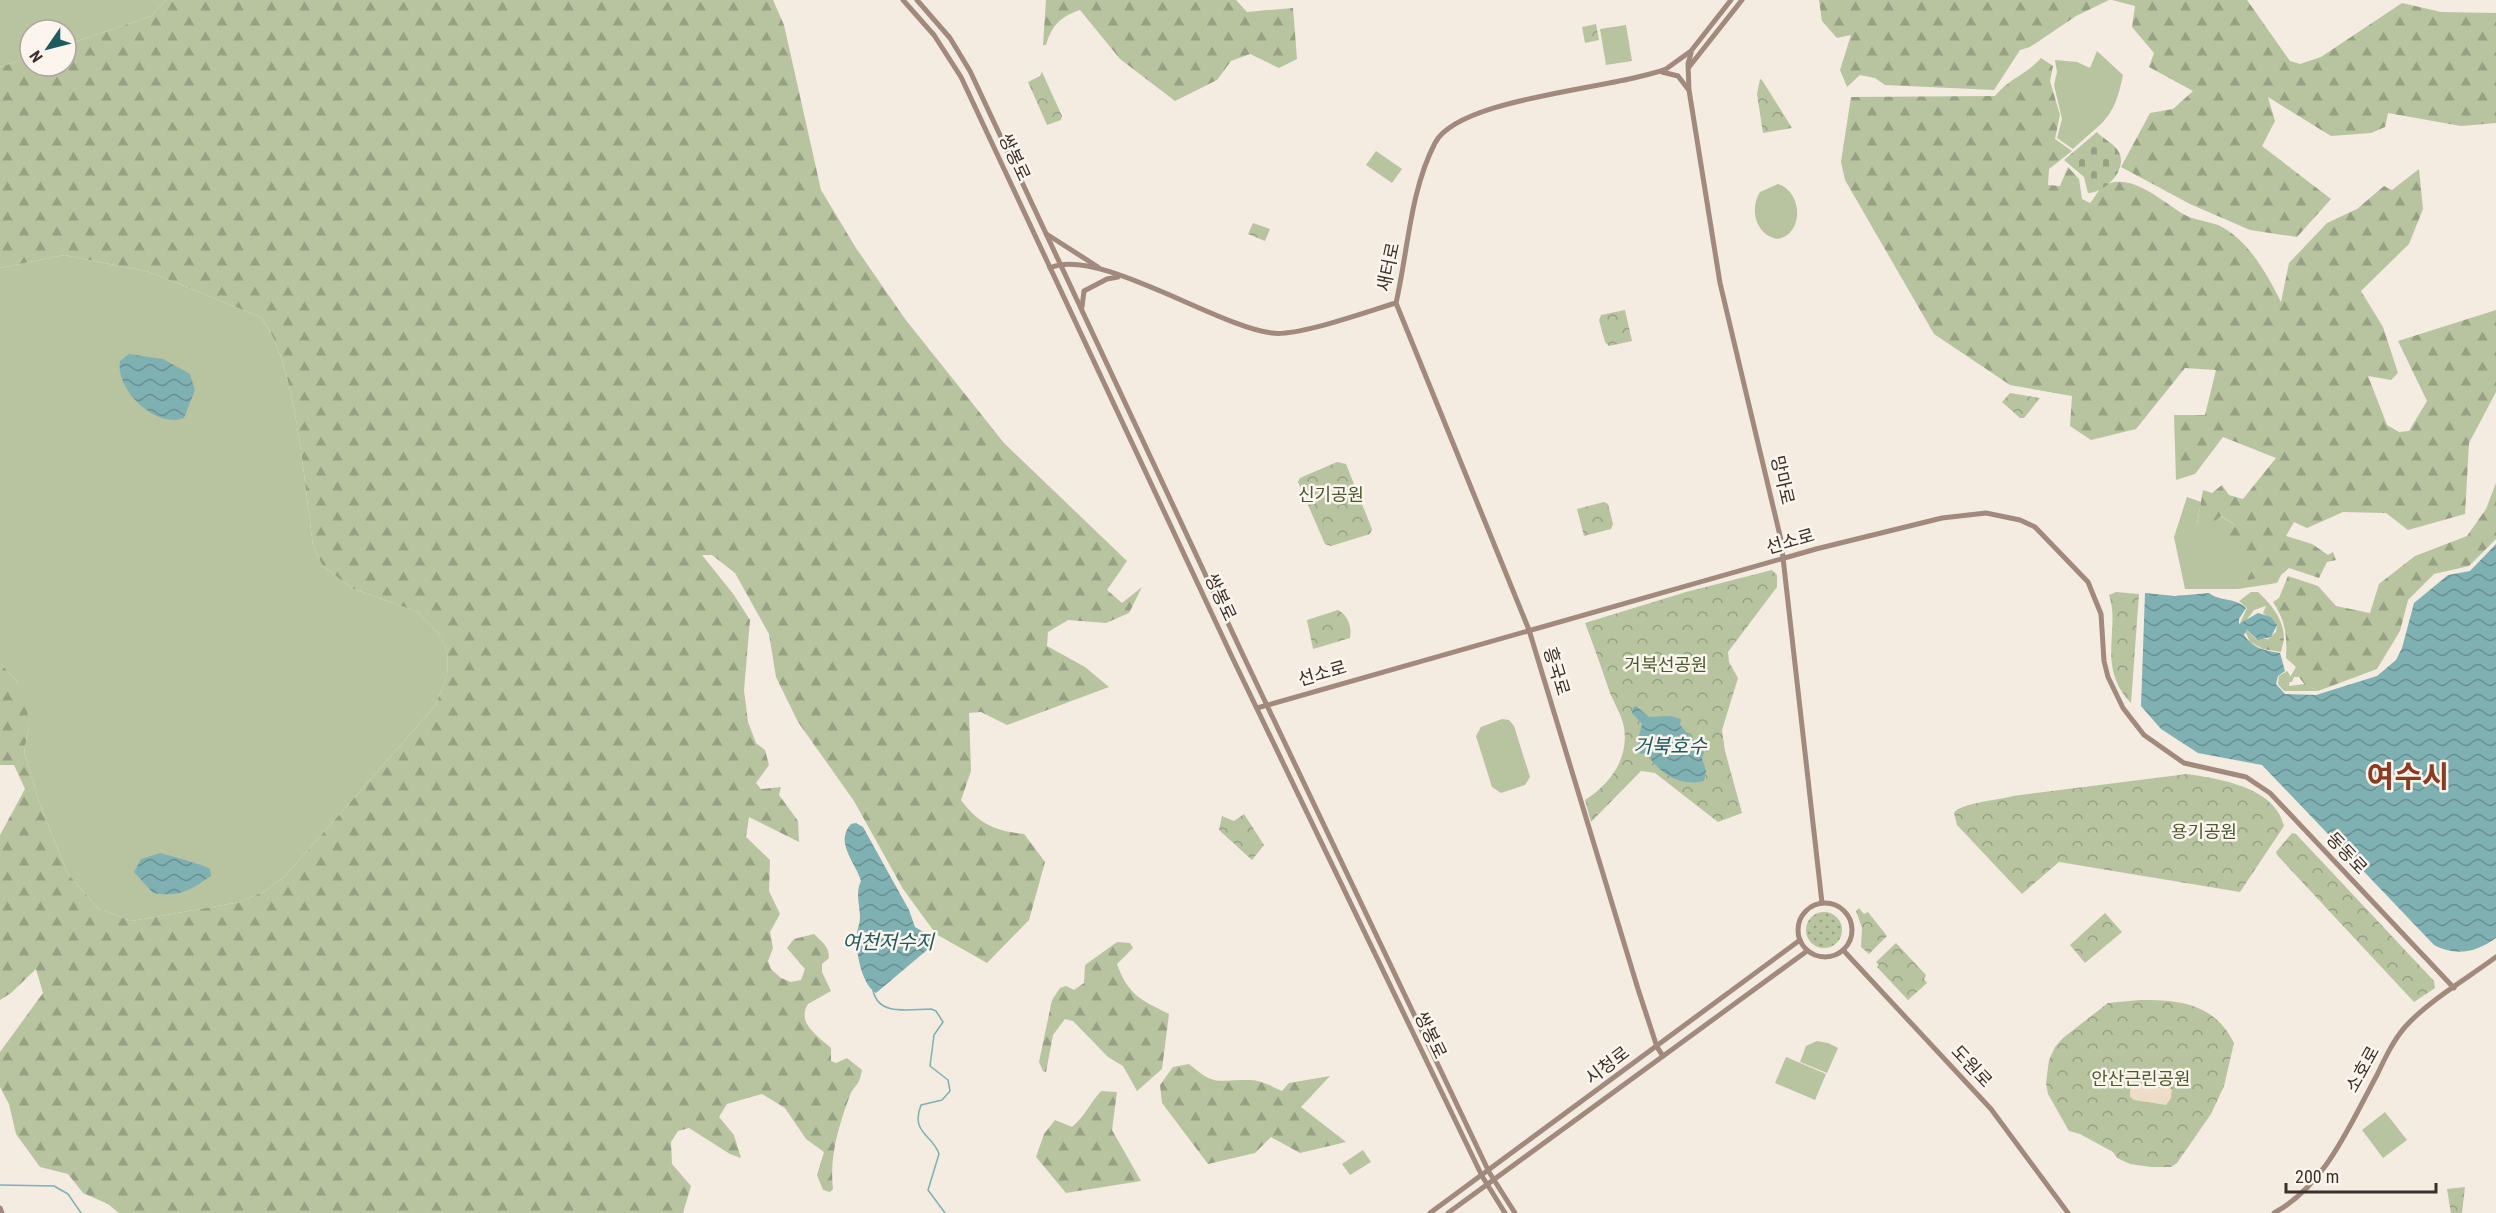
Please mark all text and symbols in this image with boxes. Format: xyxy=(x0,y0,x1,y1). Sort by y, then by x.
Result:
north arrow xyxy=(18,18,78,78)
text: N xyxy=(26,47,47,66)
street label: 쌍봉로 xyxy=(995,130,1035,184)
street label: 새터로 xyxy=(1373,241,1403,293)
street label: 망마로 xyxy=(1767,453,1799,507)
park label: 신기공원 xyxy=(1298,484,1364,505)
street label: 선소로 xyxy=(1763,524,1817,558)
street label: 쌍봉로 xyxy=(1201,570,1241,624)
street label: 흥국로 xyxy=(1540,644,1574,698)
park label: 거북선공원 xyxy=(1625,654,1707,675)
street label: 선소로 xyxy=(1295,656,1349,690)
water label: 거북호수 xyxy=(1633,734,1707,758)
district label: 여수시 xyxy=(2367,759,2449,794)
park label: 용기공원 xyxy=(2171,821,2237,842)
street label: 동동로 xyxy=(2322,828,2372,878)
water label: 여천저수지 xyxy=(842,930,936,954)
street label: 쌍봉로 xyxy=(1411,1008,1451,1062)
street label: 도원로 xyxy=(1947,1041,1997,1091)
street label: 시청로 xyxy=(1581,1042,1633,1088)
street label: 소호로 xyxy=(2341,1042,2383,1096)
park label: 안산근린공원 xyxy=(2091,1068,2191,1089)
scale bar xyxy=(2286,1156,2436,1194)
text: 200 m xyxy=(2295,1166,2339,1187)

